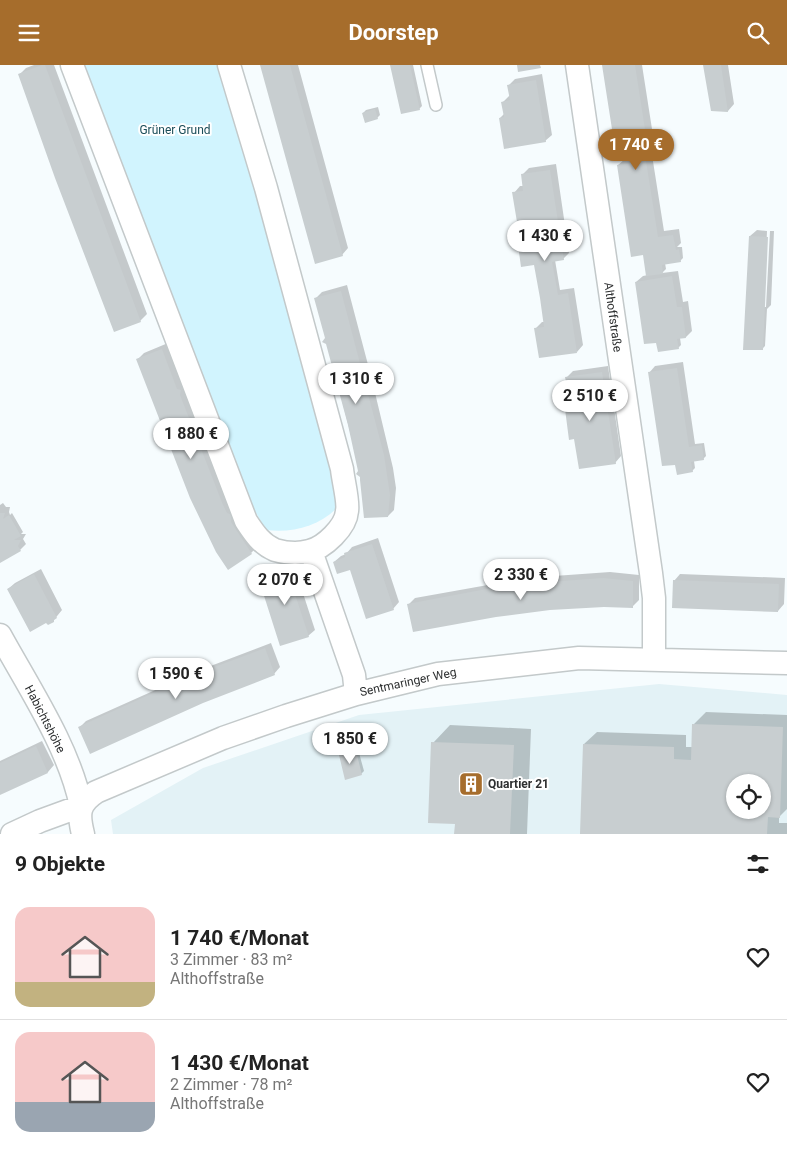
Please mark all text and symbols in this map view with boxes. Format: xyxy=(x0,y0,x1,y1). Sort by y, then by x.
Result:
icon: menu xyxy=(15,19,43,47)
icon: search xyxy=(744,19,772,47)
text: Doorstep xyxy=(348,20,439,45)
park label: Grüner Grund xyxy=(139,123,211,137)
pin: 1 740 € xyxy=(590,129,682,171)
text: 1 740 € xyxy=(609,135,663,154)
pin: 1 430 € xyxy=(499,219,591,262)
text: 1 430 € xyxy=(518,226,572,245)
street label: Althoffstraße xyxy=(601,281,625,353)
pin: 1 310 € xyxy=(310,363,402,405)
text: 1 310 € xyxy=(329,369,383,388)
pin: 2 510 € xyxy=(544,379,636,422)
text: 2 510 € xyxy=(563,386,617,405)
pin: 1 880 € xyxy=(145,417,237,460)
text: 1 880 € xyxy=(164,424,218,443)
pin: 2 330 € xyxy=(475,559,567,601)
pin: 2 070 € xyxy=(239,563,331,606)
text: 2 330 € xyxy=(494,565,548,584)
text: 2 070 € xyxy=(258,570,312,589)
pin: 1 590 € xyxy=(130,657,222,700)
text: 1 590 € xyxy=(149,664,203,683)
street label: Sentmaringer Weg xyxy=(358,665,458,699)
street label: Habichtshöhe xyxy=(22,683,68,755)
pin: 1 850 € xyxy=(304,723,396,765)
text: 1 850 € xyxy=(323,729,377,748)
building icon: Quartier 21 xyxy=(458,771,484,797)
map controls xyxy=(726,774,771,819)
button: locate xyxy=(726,774,771,819)
place label: Quartier 21 xyxy=(488,777,549,791)
icon: filters xyxy=(744,850,772,878)
text: 9 Objekte xyxy=(15,852,105,876)
text: 1 740 €/Monat xyxy=(170,926,309,950)
icon: home xyxy=(55,927,115,987)
icon: heart xyxy=(744,943,772,971)
text: 3 Zimmer · 83 m² xyxy=(170,950,292,969)
text: Althoffstraße xyxy=(170,969,264,988)
text: 1 430 €/Monat xyxy=(170,1051,309,1075)
icon: home xyxy=(55,1052,115,1112)
icon: heart xyxy=(744,1068,772,1096)
text: 2 Zimmer · 78 m² xyxy=(170,1075,292,1094)
text: Althoffstraße xyxy=(170,1094,264,1113)

